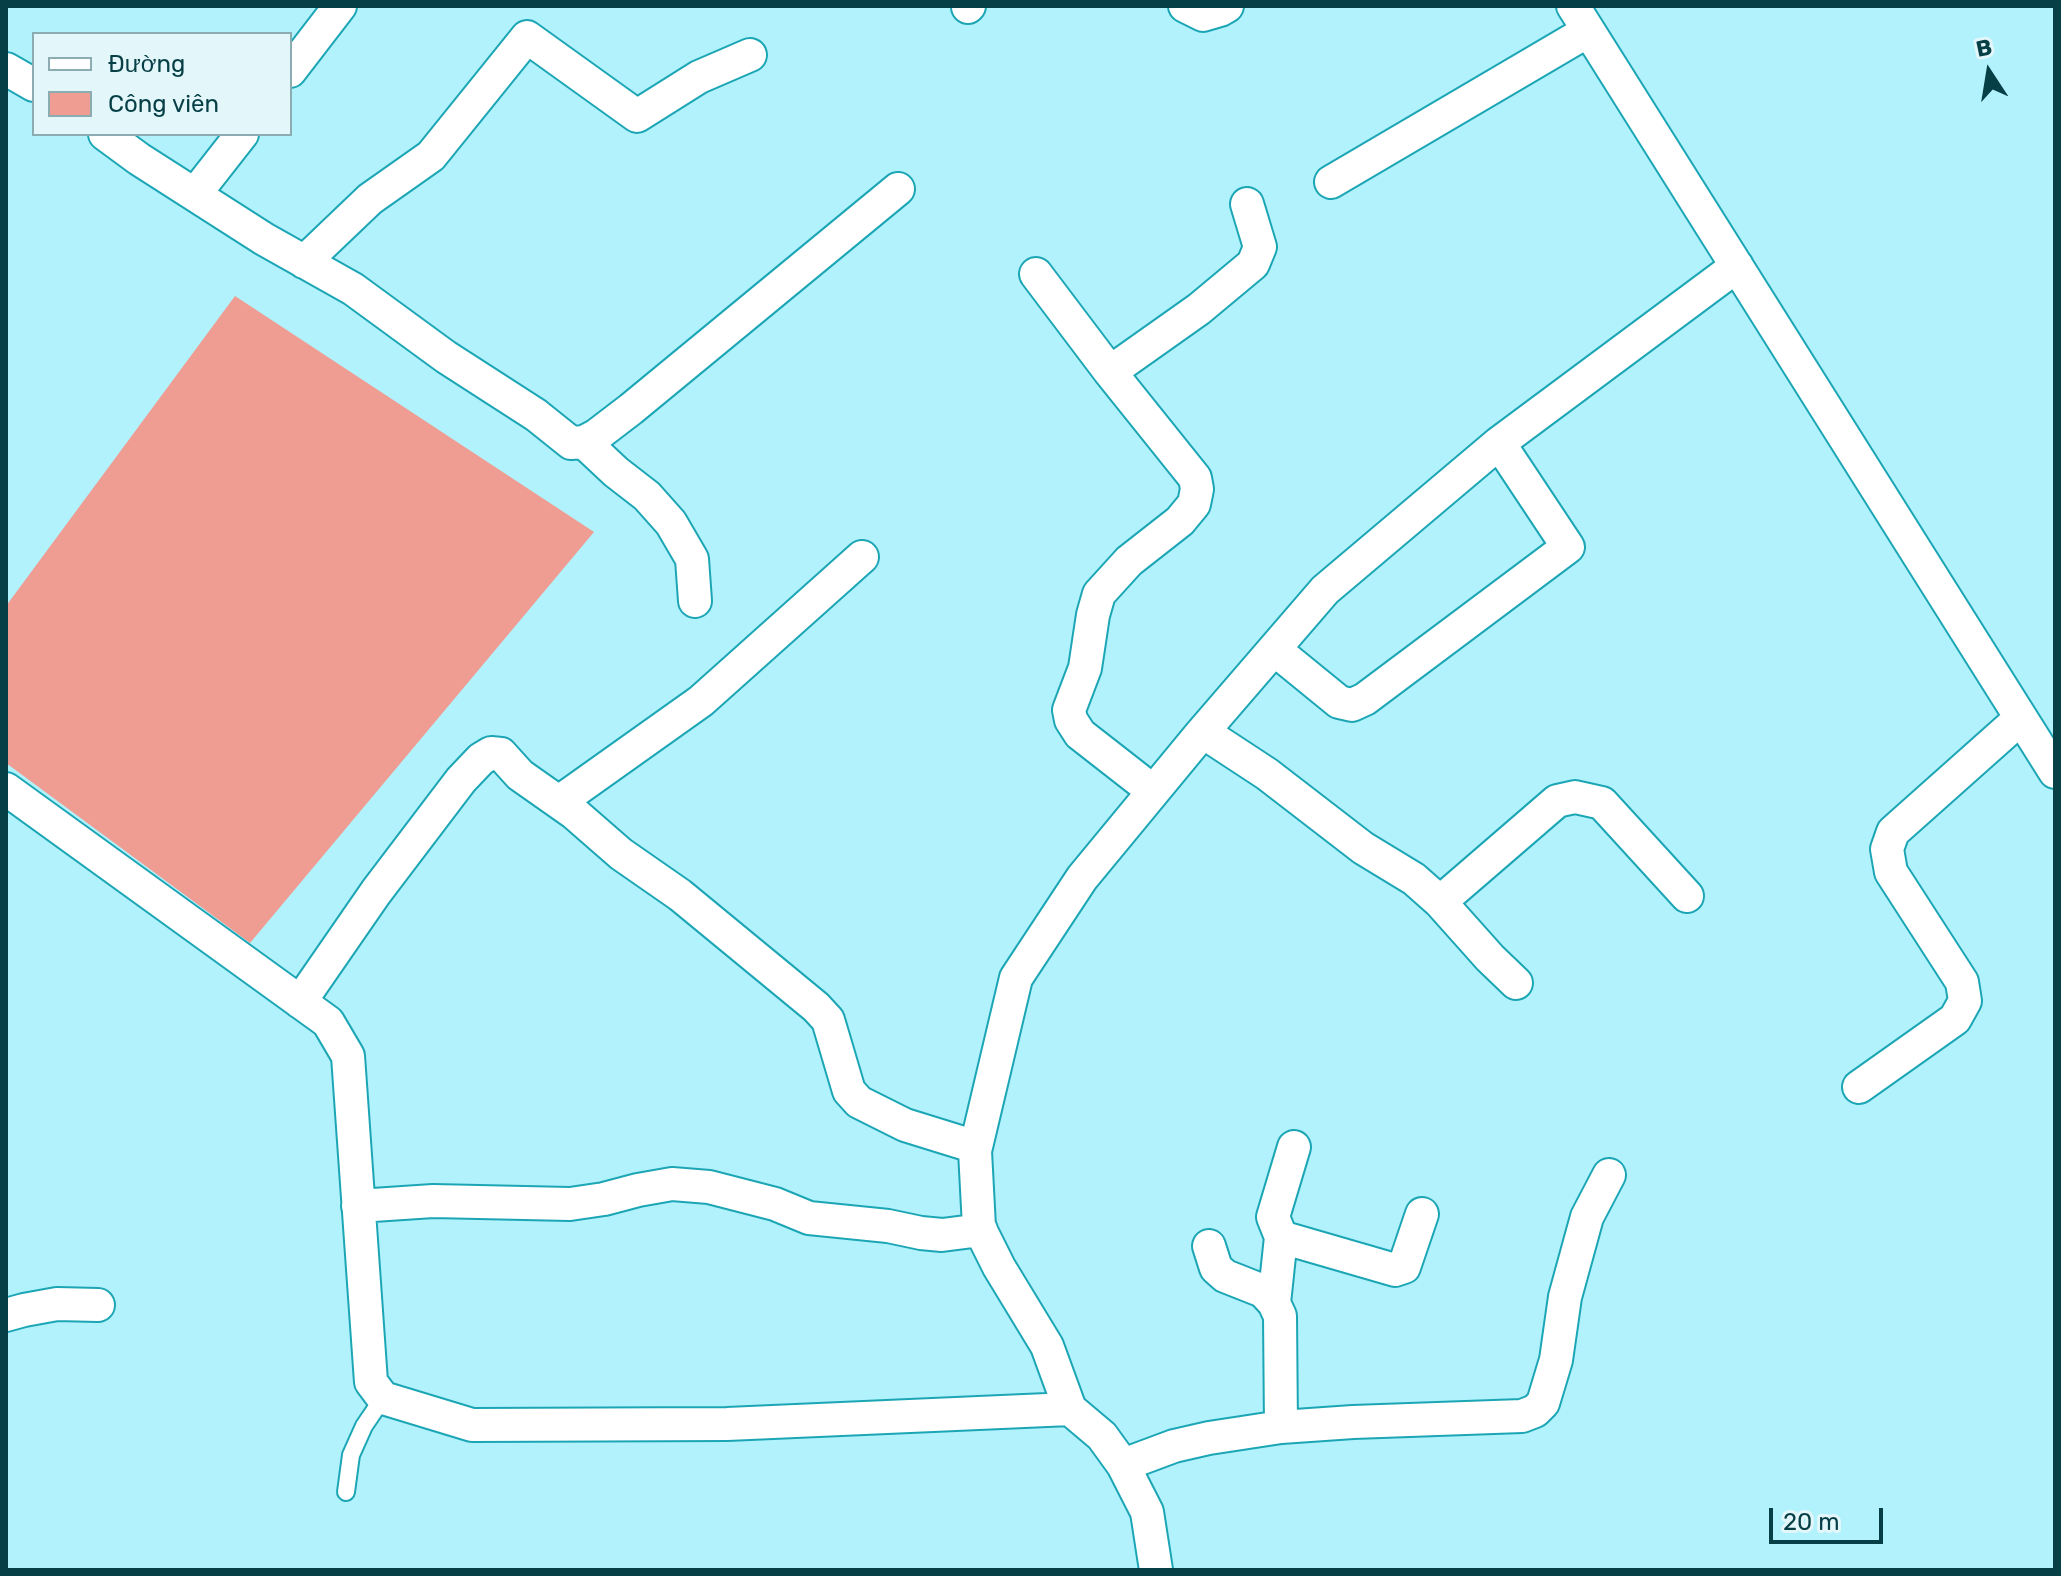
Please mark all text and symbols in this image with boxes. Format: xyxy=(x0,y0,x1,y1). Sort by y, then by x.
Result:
legend xyxy=(32,32,292,136)
north arrow xyxy=(1949,32,2029,112)
text: B xyxy=(1974,33,1994,63)
text: Đường xyxy=(108,50,185,78)
text: Công viên xyxy=(108,90,219,118)
scale bar xyxy=(1773,1492,1887,1542)
text: 20 m xyxy=(1783,1508,1840,1536)

